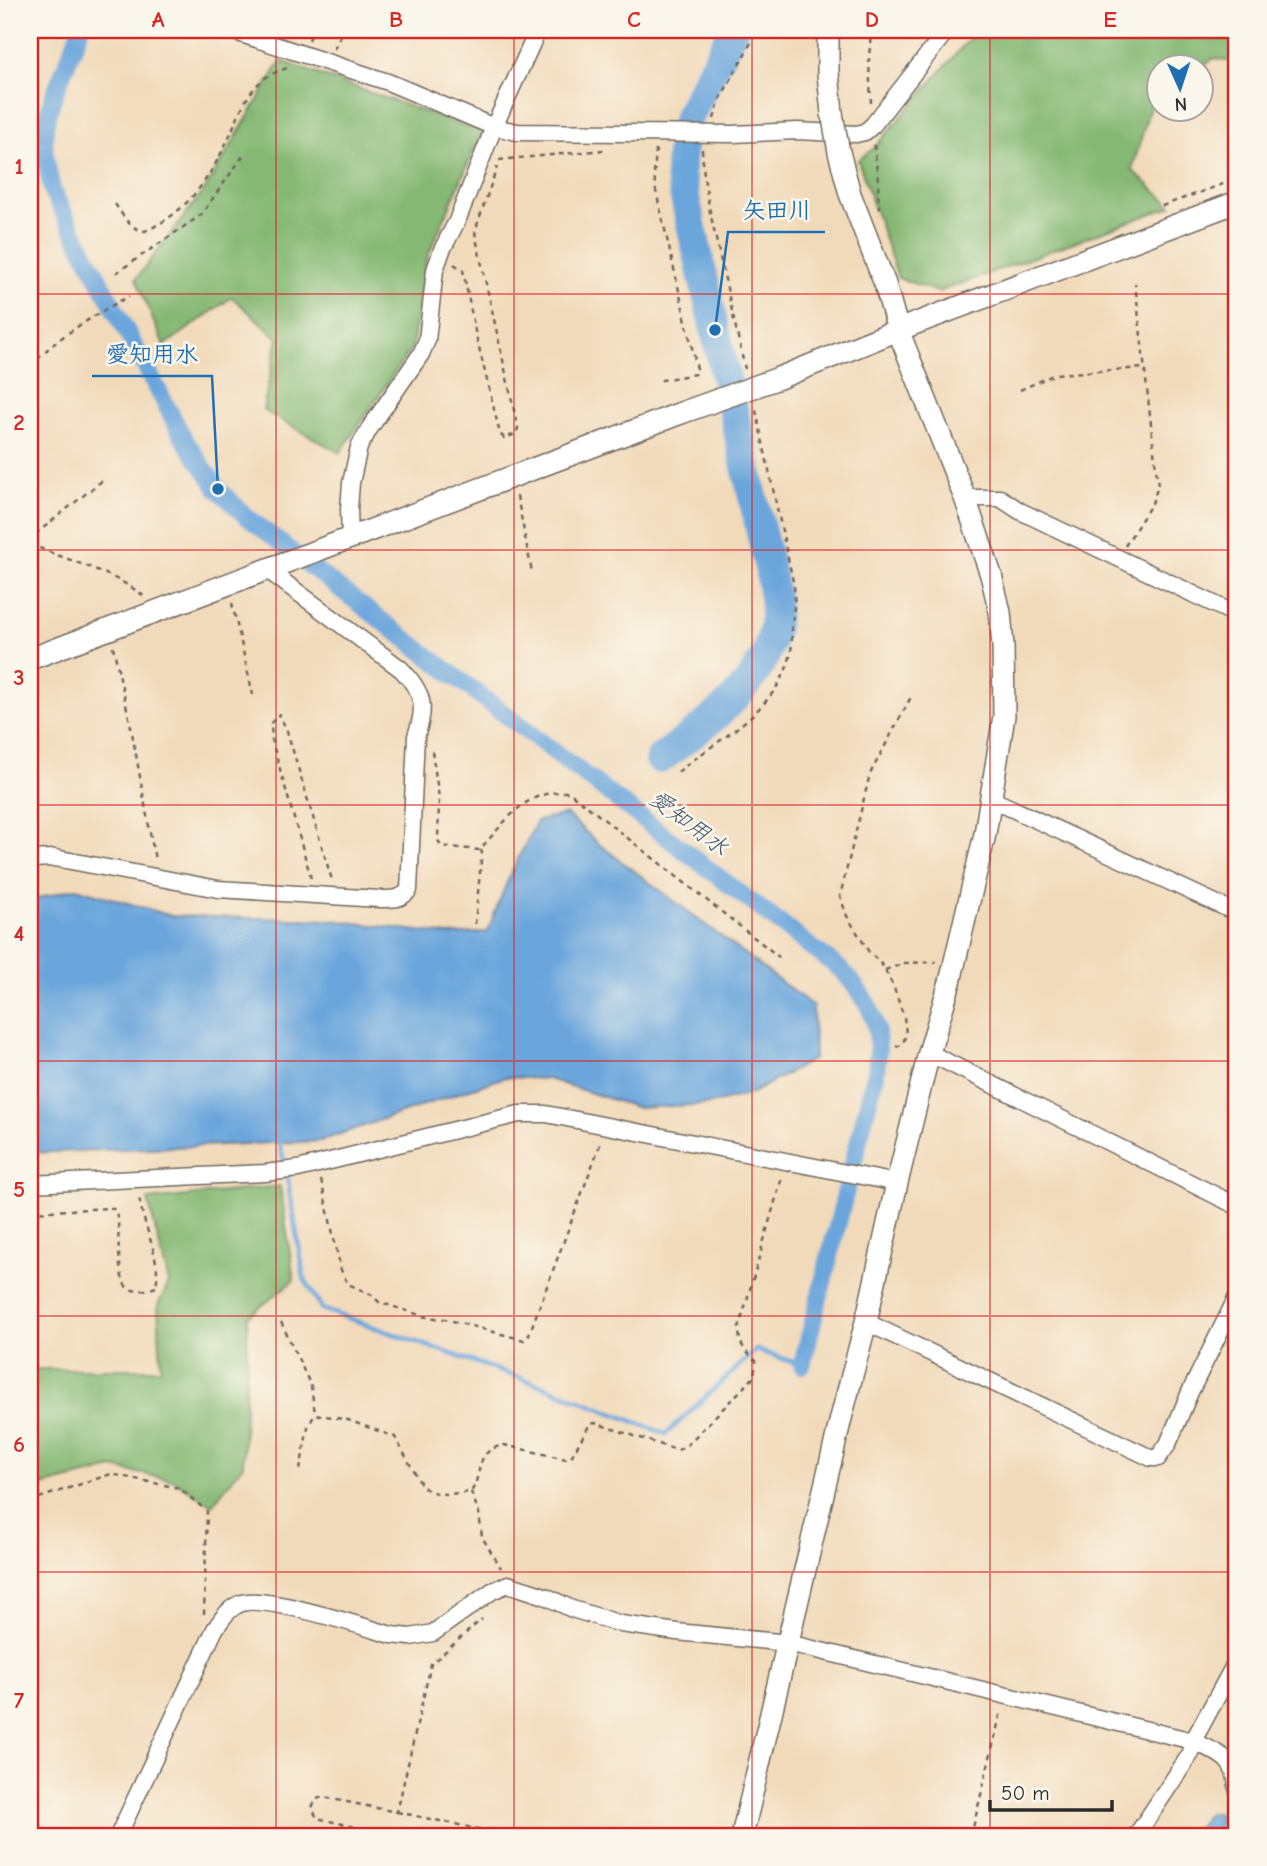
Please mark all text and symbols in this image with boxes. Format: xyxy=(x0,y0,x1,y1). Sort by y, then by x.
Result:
text: A xyxy=(152,6,165,33)
text: B xyxy=(389,6,403,33)
text: C xyxy=(627,6,641,33)
text: D xyxy=(865,6,879,33)
text: E xyxy=(1103,6,1117,33)
north arrow xyxy=(1144,52,1214,122)
text: N xyxy=(1174,93,1188,115)
text: 1 xyxy=(14,153,24,180)
callout: 矢田川 xyxy=(728,188,825,232)
text: 矢田川 xyxy=(743,197,812,224)
callout: 愛知用水 xyxy=(92,332,212,376)
text: 愛知用水 xyxy=(106,341,198,368)
text: 2 xyxy=(13,409,25,436)
text: 3 xyxy=(13,664,25,691)
water label: 愛知用水 xyxy=(644,785,734,861)
text: 4 xyxy=(14,920,25,947)
text: 5 xyxy=(13,1176,25,1203)
text: 6 xyxy=(13,1431,25,1458)
text: 7 xyxy=(14,1687,25,1714)
scale bar xyxy=(990,1768,1113,1812)
text: 50 m xyxy=(1001,1781,1050,1805)

